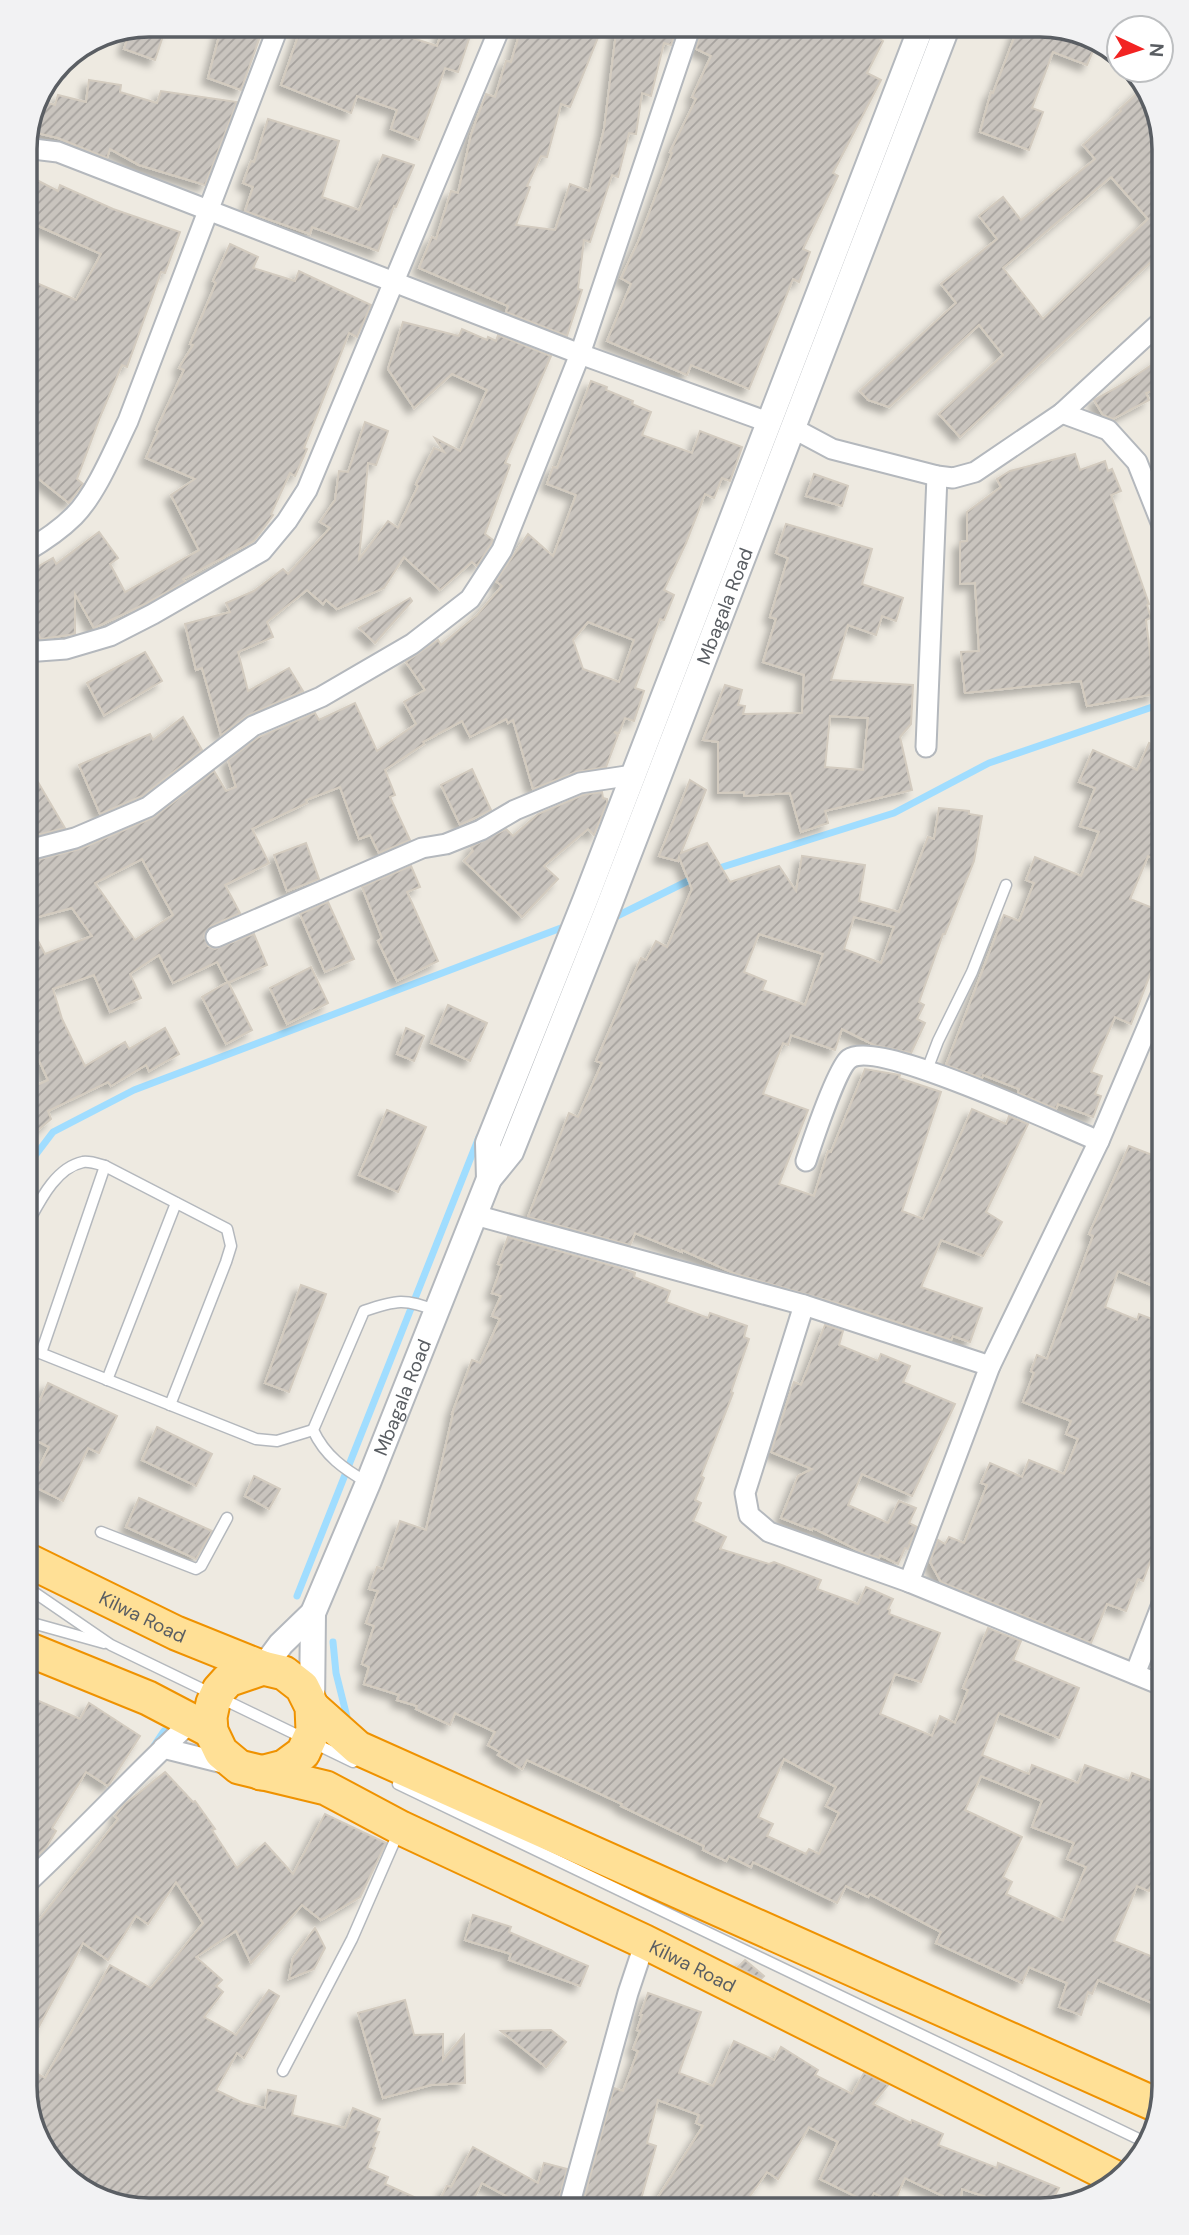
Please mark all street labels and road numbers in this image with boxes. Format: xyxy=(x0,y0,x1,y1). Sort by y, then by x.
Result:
street label: Mbagala Road xyxy=(691,544,758,668)
street label: Mbagala Road xyxy=(368,1335,437,1459)
street label: Kilwa Road xyxy=(95,1585,190,1648)
street label: Kilwa Road xyxy=(645,1934,740,1998)

